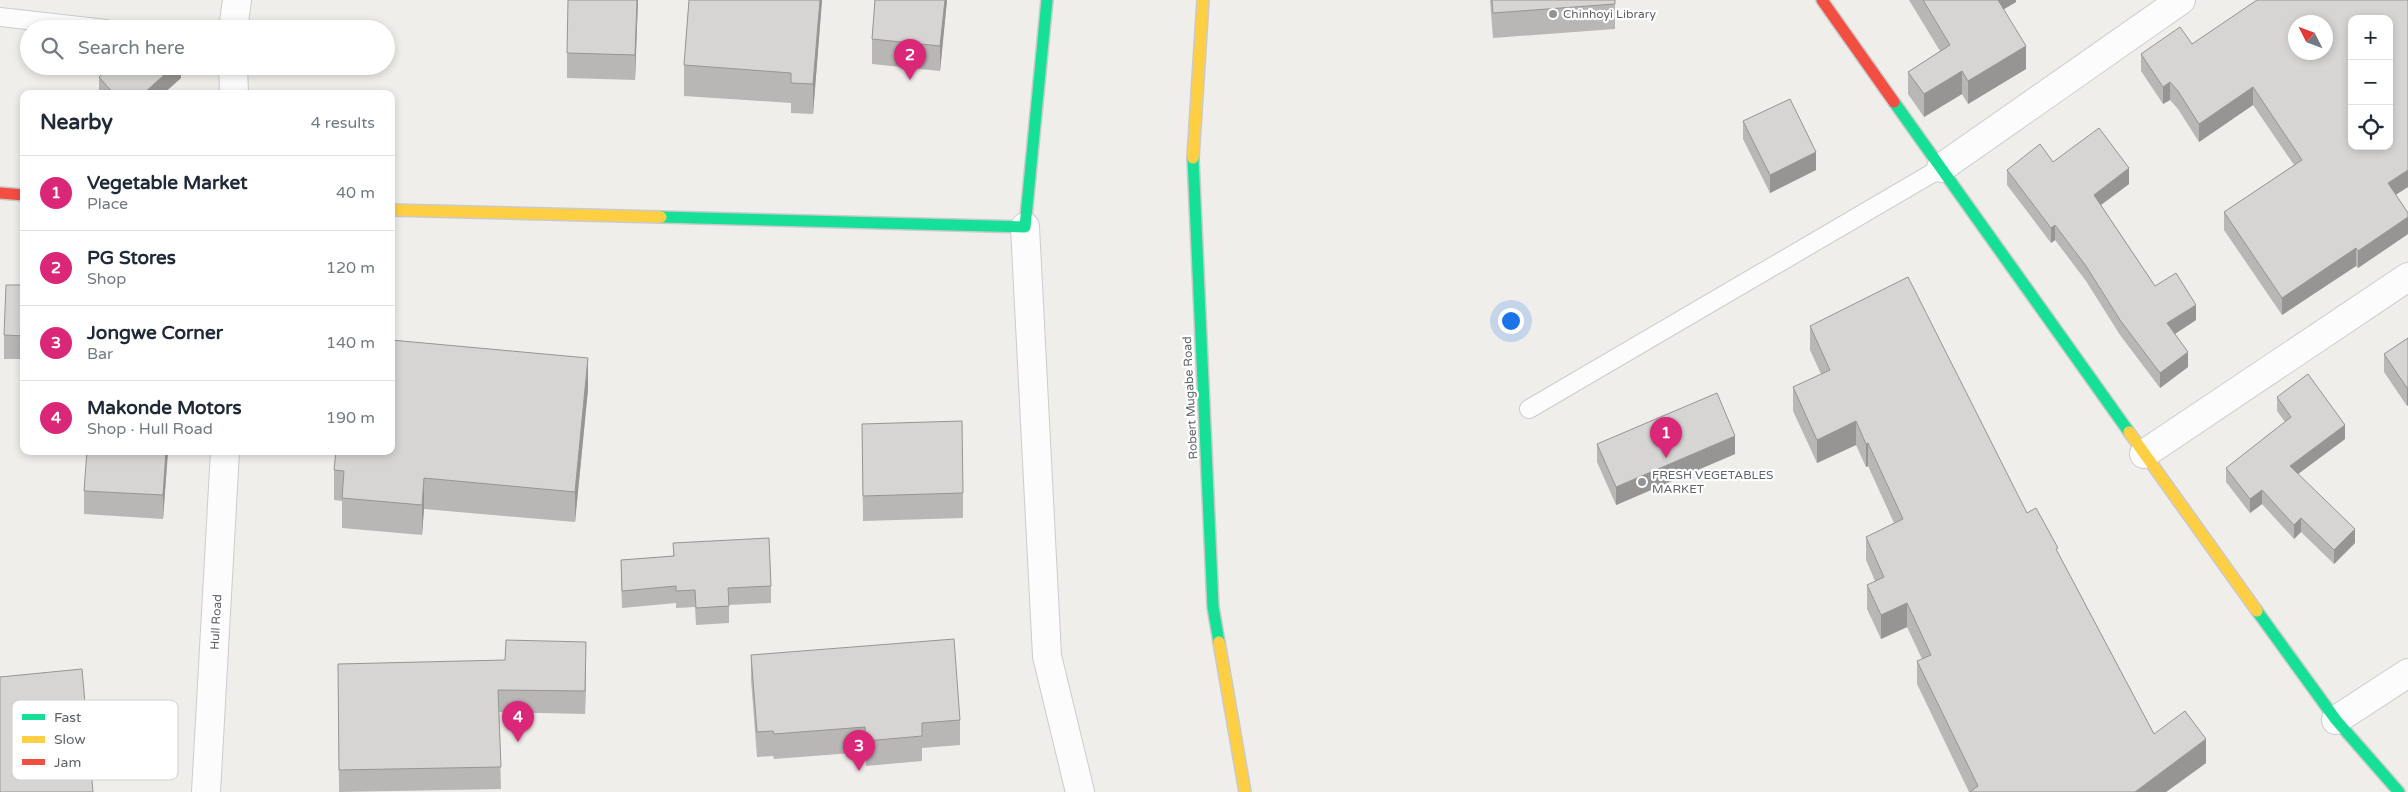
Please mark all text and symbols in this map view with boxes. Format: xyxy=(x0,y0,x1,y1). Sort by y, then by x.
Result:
place label: Chinhoyi Library xyxy=(1563,7,1656,21)
marker: Chinhoyi Library xyxy=(1547,8,1559,20)
north arrow xyxy=(2288,15,2333,60)
map controls xyxy=(2348,15,2393,150)
button: + xyxy=(2348,15,2393,60)
search box xyxy=(20,20,395,75)
icon: search xyxy=(38,34,66,62)
text: Search here xyxy=(78,37,185,59)
pin: 2 xyxy=(894,39,926,80)
button: − xyxy=(2348,60,2393,105)
button: locate xyxy=(2348,105,2393,150)
text: Nearby xyxy=(40,110,113,135)
text: 4 results xyxy=(311,113,375,133)
text: Vegetable Market xyxy=(87,172,248,194)
text: 1 xyxy=(51,183,61,203)
text: 40 m xyxy=(336,183,375,203)
text: Place xyxy=(87,194,128,214)
text: PG Stores xyxy=(87,247,176,269)
text: 2 xyxy=(51,258,61,278)
text: 120 m xyxy=(326,258,375,278)
text: Shop xyxy=(87,269,126,289)
your location xyxy=(1498,308,1524,334)
text: Jongwe Corner xyxy=(87,322,223,344)
text: 3 xyxy=(51,333,61,353)
text: 140 m xyxy=(326,333,375,353)
street label: Robert Mugabe Road xyxy=(1180,336,1200,460)
text: Bar xyxy=(87,344,113,364)
text: Makonde Motors xyxy=(87,397,242,419)
text: 4 xyxy=(51,408,61,428)
text: 190 m xyxy=(326,408,375,428)
pin: 1 xyxy=(1650,417,1682,458)
text: Shop · Hull Road xyxy=(87,419,213,439)
place label: FRESH VEGETABLES MARKET xyxy=(1652,468,1774,496)
marker: FRESH VEGETABLES MARKET xyxy=(1636,476,1648,488)
street label: Hull Road xyxy=(208,594,224,650)
legend xyxy=(12,700,178,780)
pin: 4 xyxy=(502,701,534,742)
text: Fast xyxy=(54,709,82,726)
pin: 3 xyxy=(843,730,875,771)
text: Slow xyxy=(54,731,86,748)
text: Jam xyxy=(54,754,81,771)

